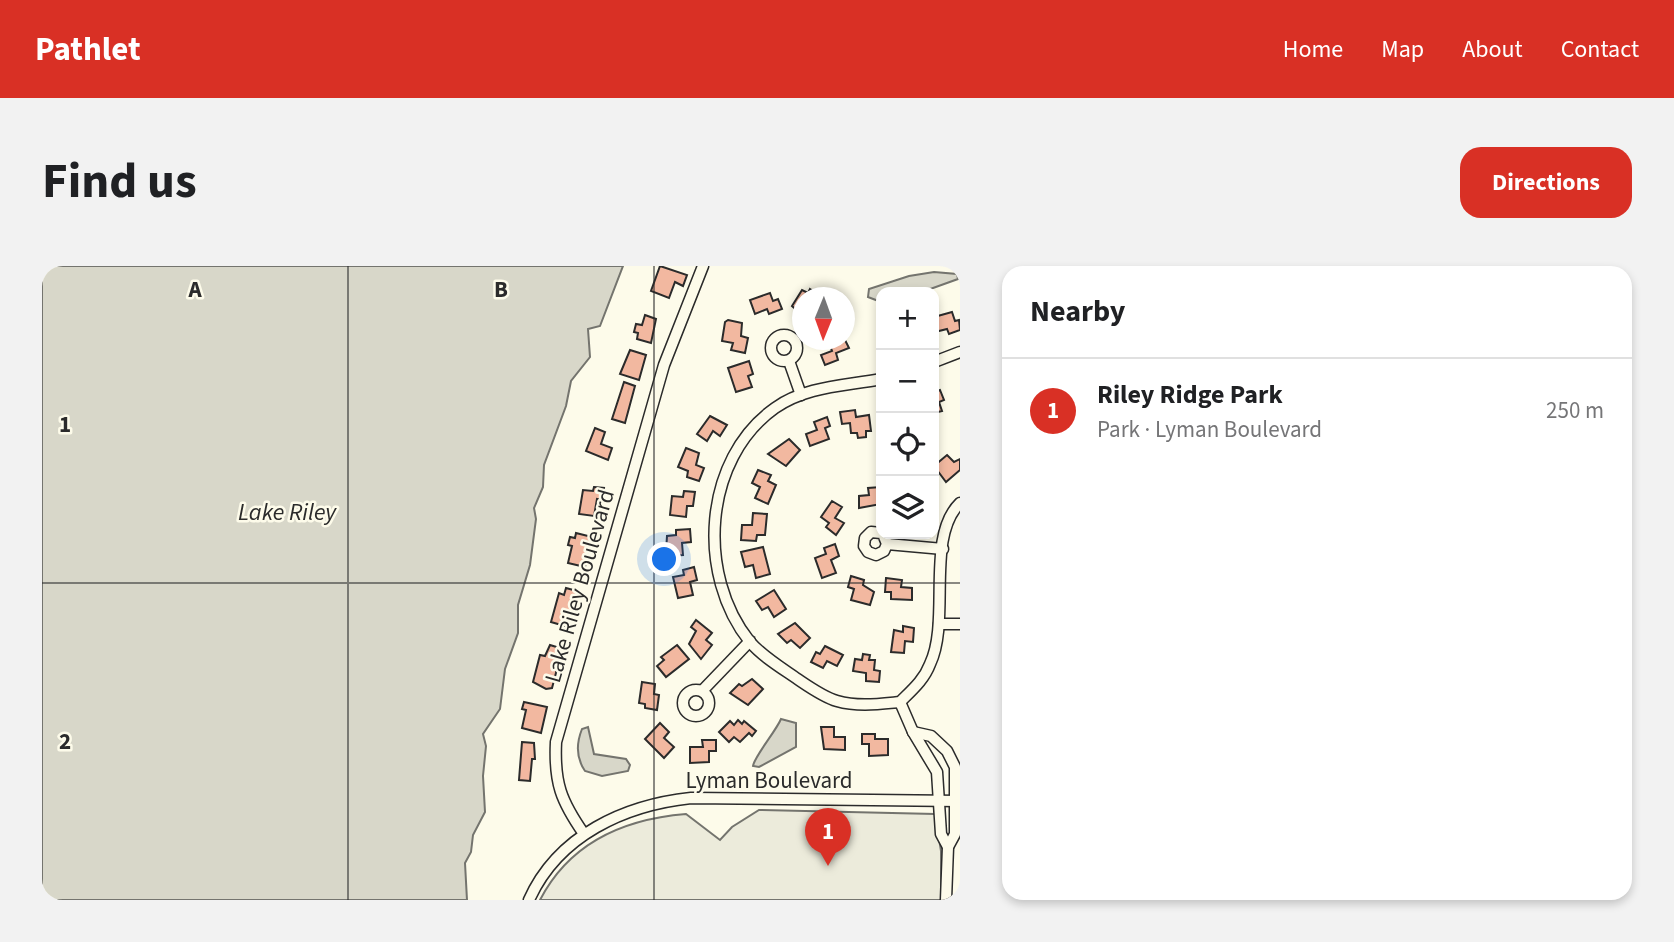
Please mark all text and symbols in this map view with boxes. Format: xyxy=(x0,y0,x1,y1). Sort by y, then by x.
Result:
text: Pathlet xyxy=(35,26,141,73)
text: Home xyxy=(1283,32,1343,67)
text: Map xyxy=(1381,32,1424,67)
text: About xyxy=(1462,32,1523,67)
text: Contact xyxy=(1561,32,1639,67)
text: Find us xyxy=(42,147,197,217)
button: Directions xyxy=(1460,147,1632,218)
text: A xyxy=(187,273,202,306)
text: B xyxy=(494,273,508,306)
north arrow xyxy=(792,287,855,350)
map controls xyxy=(876,287,939,539)
button: + xyxy=(876,287,939,350)
text: Nearby xyxy=(1030,290,1125,333)
button: − xyxy=(876,350,939,413)
text: Riley Ridge Park xyxy=(1097,376,1283,413)
text: 1 xyxy=(1047,394,1059,427)
text: 250 m xyxy=(1546,394,1604,427)
text: 1 xyxy=(59,408,71,441)
button: locate xyxy=(876,413,939,476)
text: Park · Lyman Boulevard xyxy=(1097,413,1322,446)
button: layers xyxy=(876,476,939,539)
street label: Lake Riley Boulevard xyxy=(536,486,623,687)
water label: Lake Riley xyxy=(238,495,337,530)
your location xyxy=(647,542,681,576)
text: 2 xyxy=(59,725,71,758)
street label: Lyman Boulevard xyxy=(685,764,853,797)
pin: 1 xyxy=(805,808,851,866)

